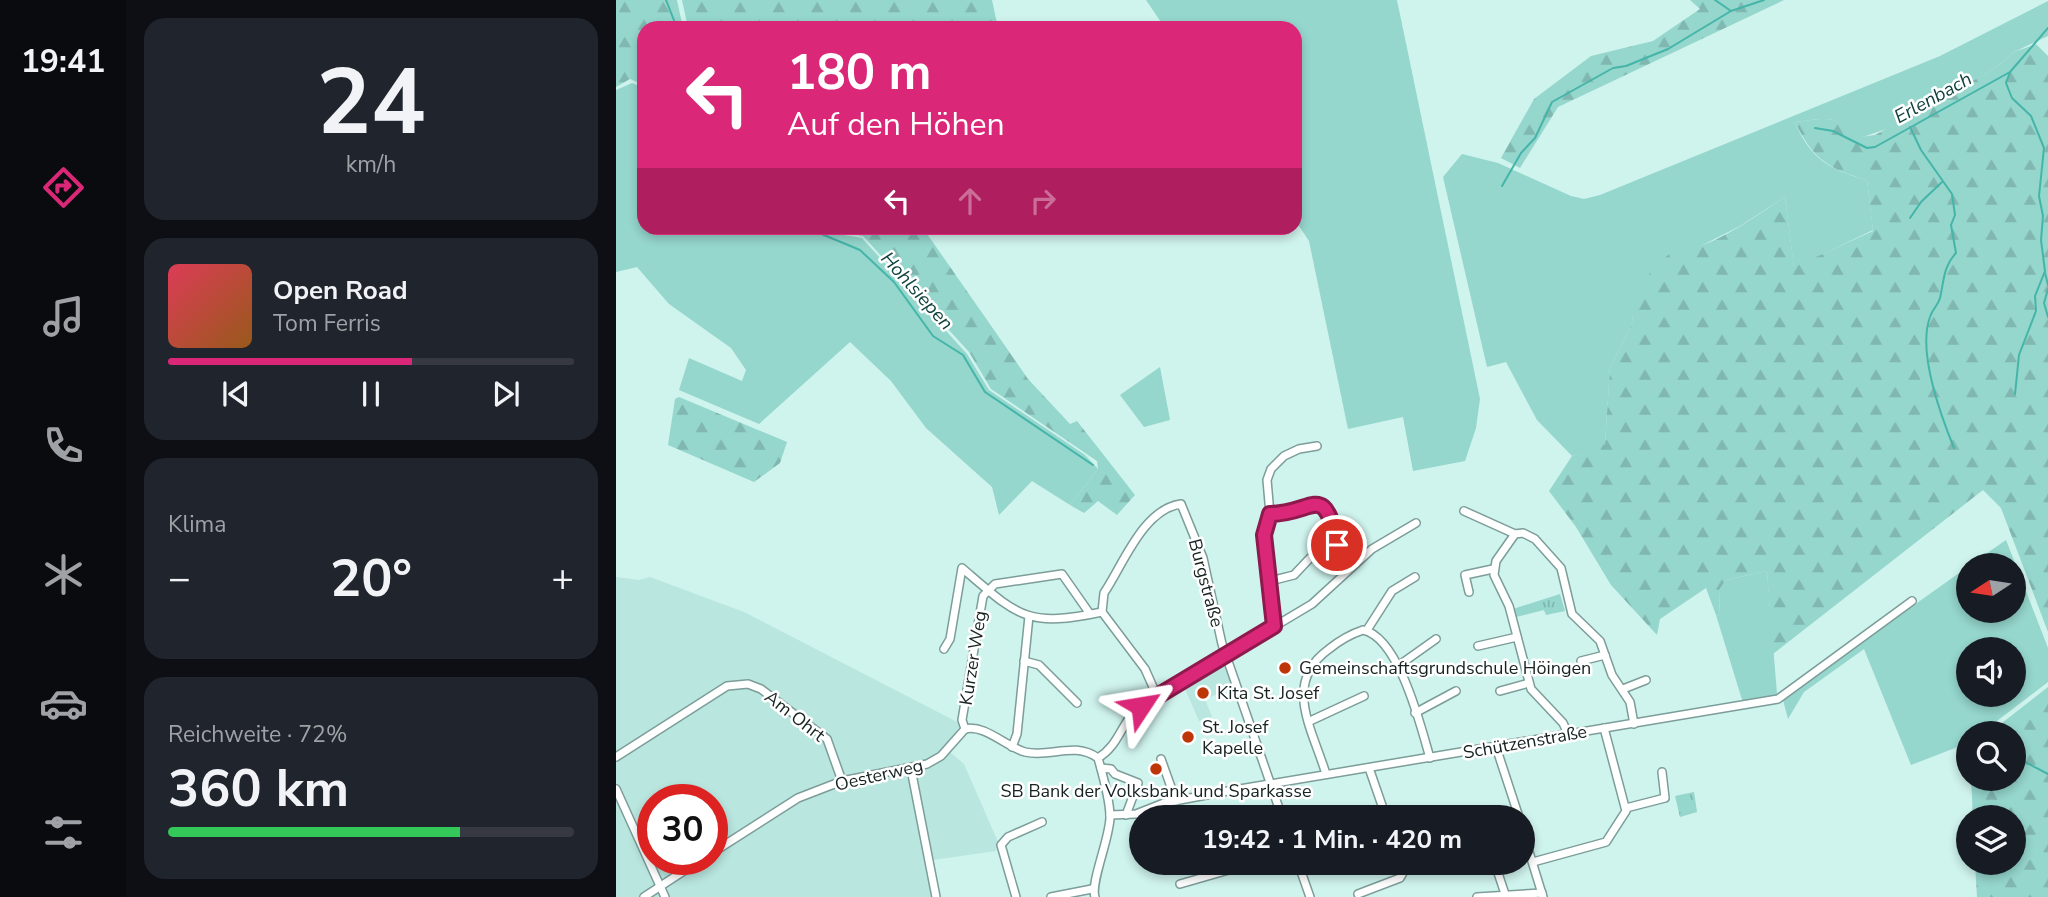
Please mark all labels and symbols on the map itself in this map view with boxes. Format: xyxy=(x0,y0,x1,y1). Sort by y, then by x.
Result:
water label: Erlenbach xyxy=(1890,66,1976,130)
water label: Hohlsiepen xyxy=(875,246,959,336)
pin xyxy=(1307,515,1367,575)
street label: Burgstraße xyxy=(1183,536,1229,630)
north arrow xyxy=(1956,553,2026,623)
street label: Kurzer Weg xyxy=(954,609,992,707)
place label: Gemeinschaftsgrundschule Höingen xyxy=(1299,656,1591,680)
marker: Gemeinschaftsgrundschule Höingen xyxy=(1277,660,1293,676)
position arrow xyxy=(1104,669,1178,743)
place label: Kita St. Josef xyxy=(1217,681,1320,705)
street label: Am Ohrt xyxy=(760,685,831,748)
marker: Kita St. Josef xyxy=(1195,685,1211,701)
place label: St. Josef Kapelle xyxy=(1202,715,1269,760)
street label: Schützenstraße xyxy=(1461,719,1589,765)
marker: St. Josef Kapelle xyxy=(1180,729,1196,745)
street label: Oesterweg xyxy=(833,753,925,797)
marker: SB Bank der Volksbank und Sparkasse xyxy=(1148,761,1164,777)
place label: SB Bank der Volksbank und Sparkasse xyxy=(1001,779,1311,803)
speed limit sign: 30 xyxy=(637,784,728,875)

